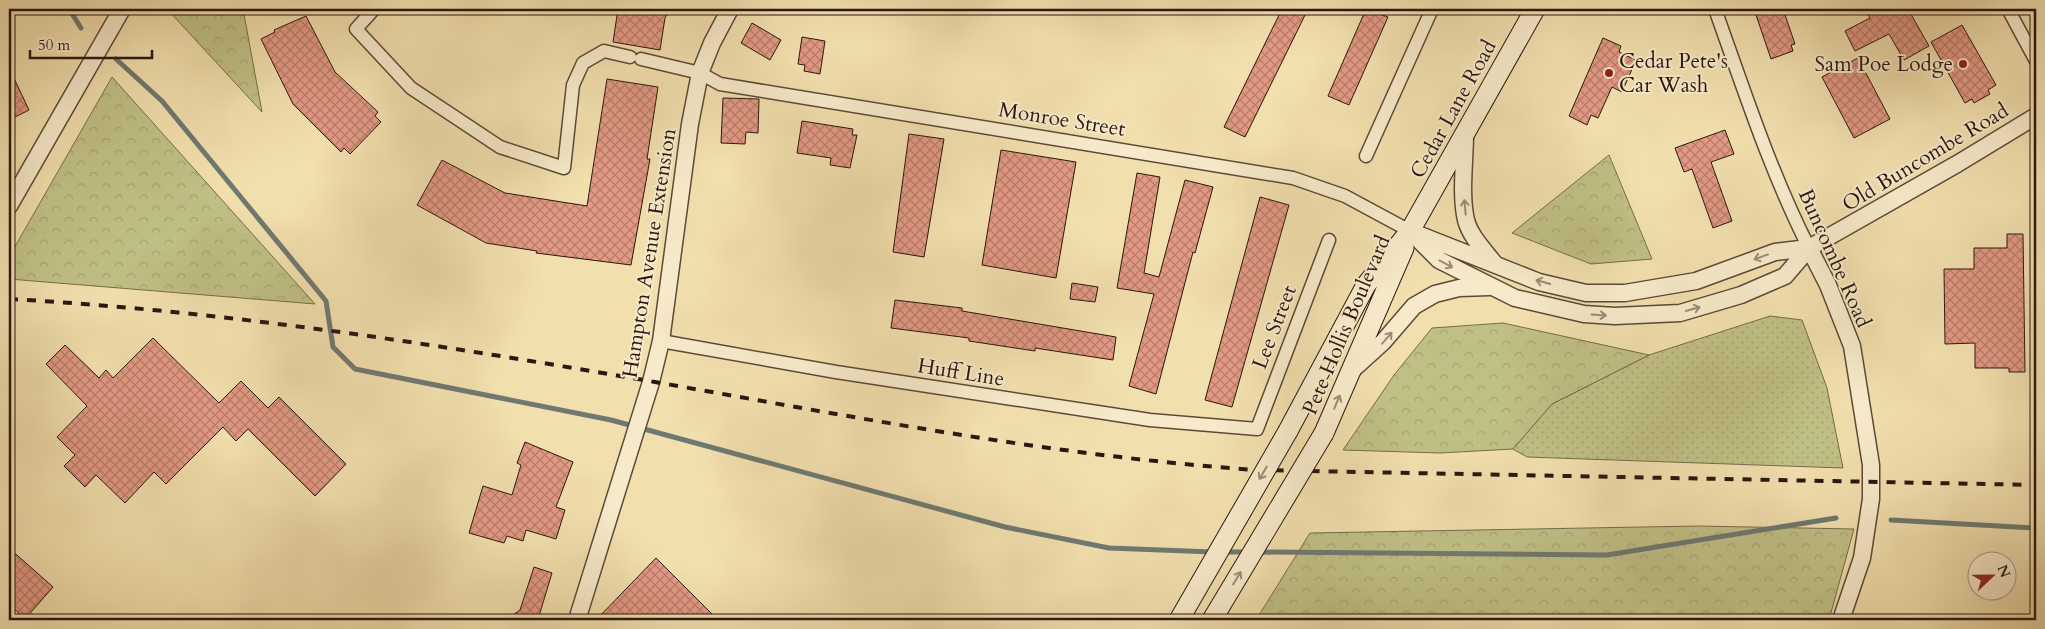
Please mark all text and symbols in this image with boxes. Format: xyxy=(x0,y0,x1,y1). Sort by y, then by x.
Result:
scale bar xyxy=(30,28,152,60)
text: 50 m xyxy=(38,35,70,55)
street label: Cedar Lane Road xyxy=(1403,35,1503,184)
place label: Cedar Pete's Car Wash xyxy=(1619,47,1728,100)
place label: Sam Poe Lodge xyxy=(1815,50,1953,79)
marker: Sam Poe Lodge xyxy=(1957,58,1969,70)
marker: Cedar Pete's Car Wash xyxy=(1603,67,1615,79)
street label: Monroe Street xyxy=(997,95,1128,144)
street label: Old Buncombe Road xyxy=(1837,96,2014,219)
street label: Hampton Avenue Extension xyxy=(615,126,684,380)
street label: Buncombe Road xyxy=(1791,184,1878,332)
one-way arrow xyxy=(1460,200,1470,216)
street label: Pete Hollis Boulevard xyxy=(1296,231,1397,419)
one-way arrow xyxy=(1754,253,1770,262)
one-way arrow xyxy=(1439,259,1453,269)
one-way arrow xyxy=(1535,277,1551,287)
street label: Lee Street xyxy=(1245,281,1304,373)
one-way arrow xyxy=(1684,304,1700,314)
one-way arrow xyxy=(1590,311,1606,320)
one-way arrow xyxy=(1381,332,1392,345)
street label: Huff Line xyxy=(915,351,1006,394)
one-way arrow xyxy=(1333,395,1343,410)
one-way arrow xyxy=(1258,466,1268,480)
north arrow xyxy=(1968,552,2018,602)
text: N xyxy=(1993,562,2015,581)
one-way arrow xyxy=(1233,572,1243,586)

